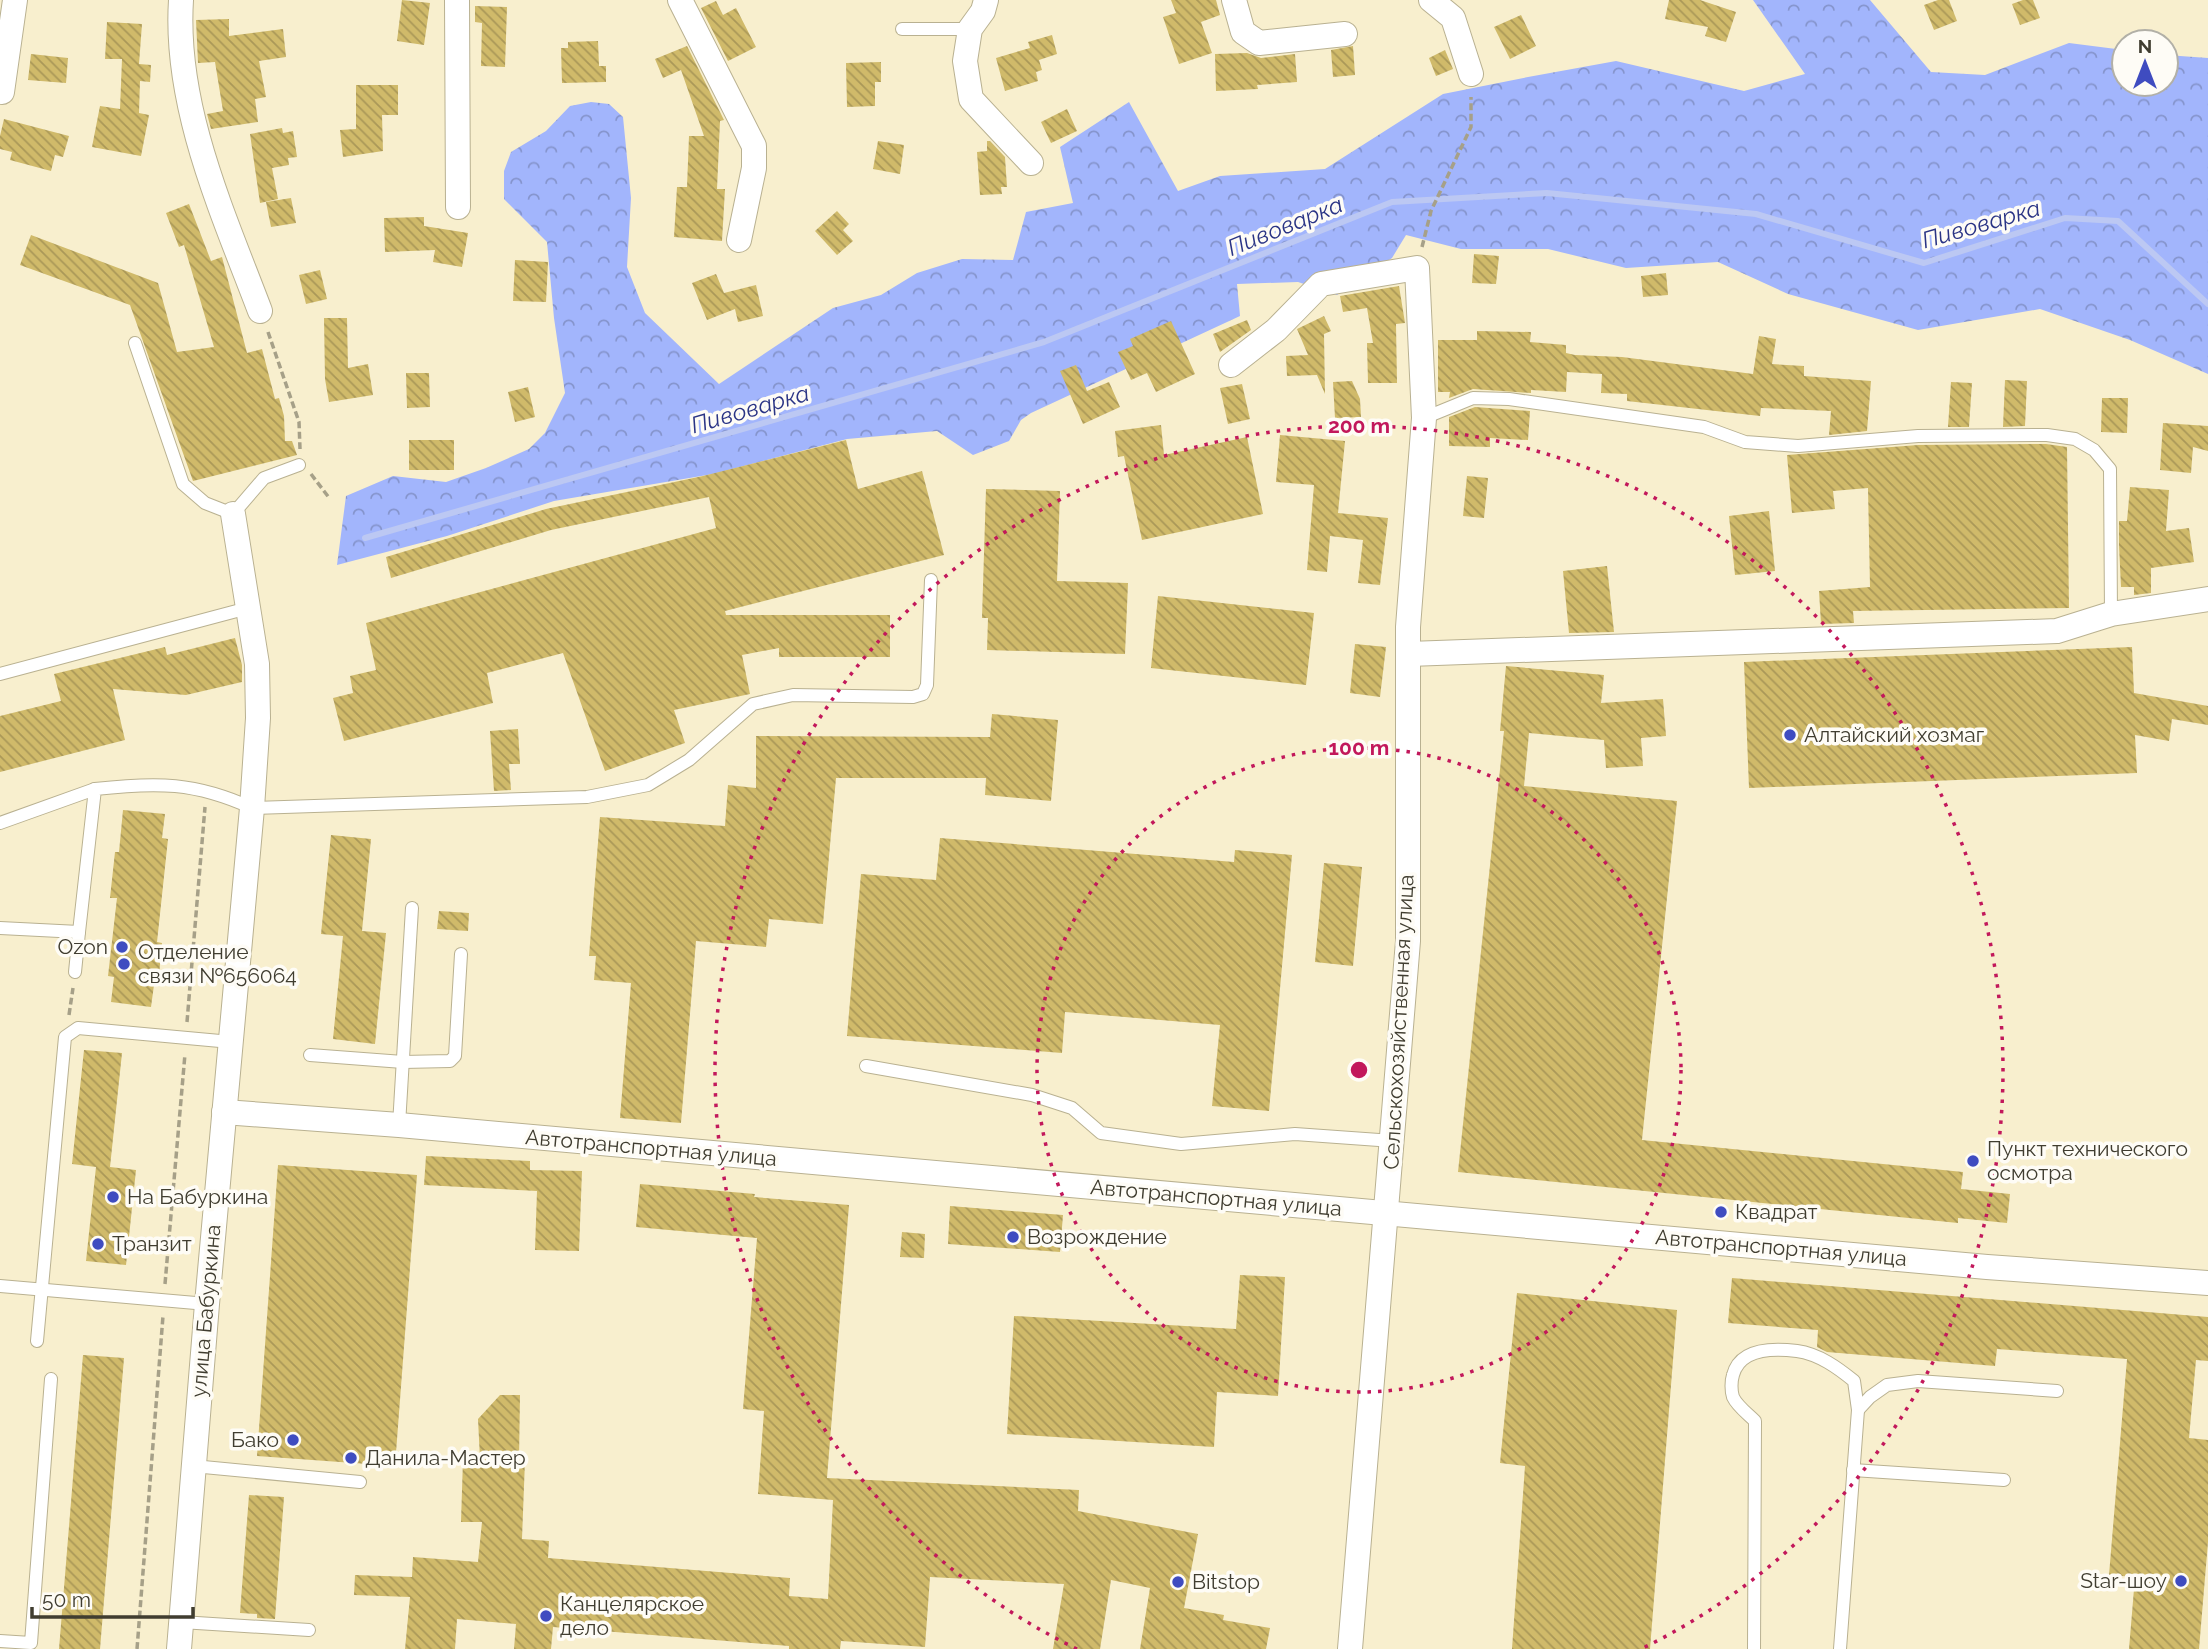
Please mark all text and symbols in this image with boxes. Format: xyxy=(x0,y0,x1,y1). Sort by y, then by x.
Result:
north arrow xyxy=(2110,28,2180,98)
text: N xyxy=(2138,35,2152,57)
water label: Пивоварка xyxy=(1223,190,1347,261)
water label: Пивоварка xyxy=(1919,194,2043,253)
water label: Пивоварка xyxy=(688,379,812,438)
text: 200 m xyxy=(1328,413,1390,438)
place label: Алтайский хозмаг xyxy=(1804,722,1985,747)
marker: Алтайский хозмаг xyxy=(1782,727,1798,743)
text: 100 m xyxy=(1329,735,1389,760)
street label: Сельскохозяйственная улица xyxy=(1378,874,1419,1170)
place label: Ozon xyxy=(57,934,108,959)
marker: Ozon xyxy=(114,939,130,955)
place label: Отделение связи №656064 xyxy=(138,939,297,988)
marker: Отделение связи №656064 xyxy=(116,956,132,972)
centre of rings xyxy=(1347,1058,1371,1082)
street label: Автотранспортная улица xyxy=(524,1124,778,1171)
place label: Пункт технического осмотра xyxy=(1987,1136,2188,1185)
marker: Пункт технического осмотра xyxy=(1965,1153,1981,1169)
street label: Автотранспортная улица xyxy=(1089,1174,1343,1221)
place label: На Бабуркина xyxy=(127,1184,268,1209)
marker: На Бабуркина xyxy=(105,1189,121,1205)
place label: Квадрат xyxy=(1735,1199,1817,1224)
marker: Квадрат xyxy=(1713,1204,1729,1220)
street label: улица Бабуркина xyxy=(185,1223,226,1399)
place label: Возрождение xyxy=(1027,1224,1167,1249)
street label: Автотранспортная улица xyxy=(1654,1224,1908,1271)
marker: Возрождение xyxy=(1005,1229,1021,1245)
place label: Транзит xyxy=(112,1231,192,1256)
marker: Транзит xyxy=(90,1236,106,1252)
place label: Бако xyxy=(231,1427,279,1452)
marker: Бако xyxy=(285,1432,301,1448)
place label: Данила-Мастер xyxy=(365,1445,526,1470)
marker: Данила-Мастер xyxy=(343,1450,359,1466)
place label: Star-шоу xyxy=(2080,1568,2167,1593)
place label: Bitstop xyxy=(1192,1569,1260,1594)
marker: Star-шоу xyxy=(2173,1573,2189,1589)
marker: Bitstop xyxy=(1170,1574,1186,1590)
scale bar xyxy=(32,1576,192,1620)
text: 50 m xyxy=(42,1587,91,1612)
place label: Канцелярское дело xyxy=(560,1591,704,1640)
marker: Канцелярское дело xyxy=(538,1608,554,1624)

